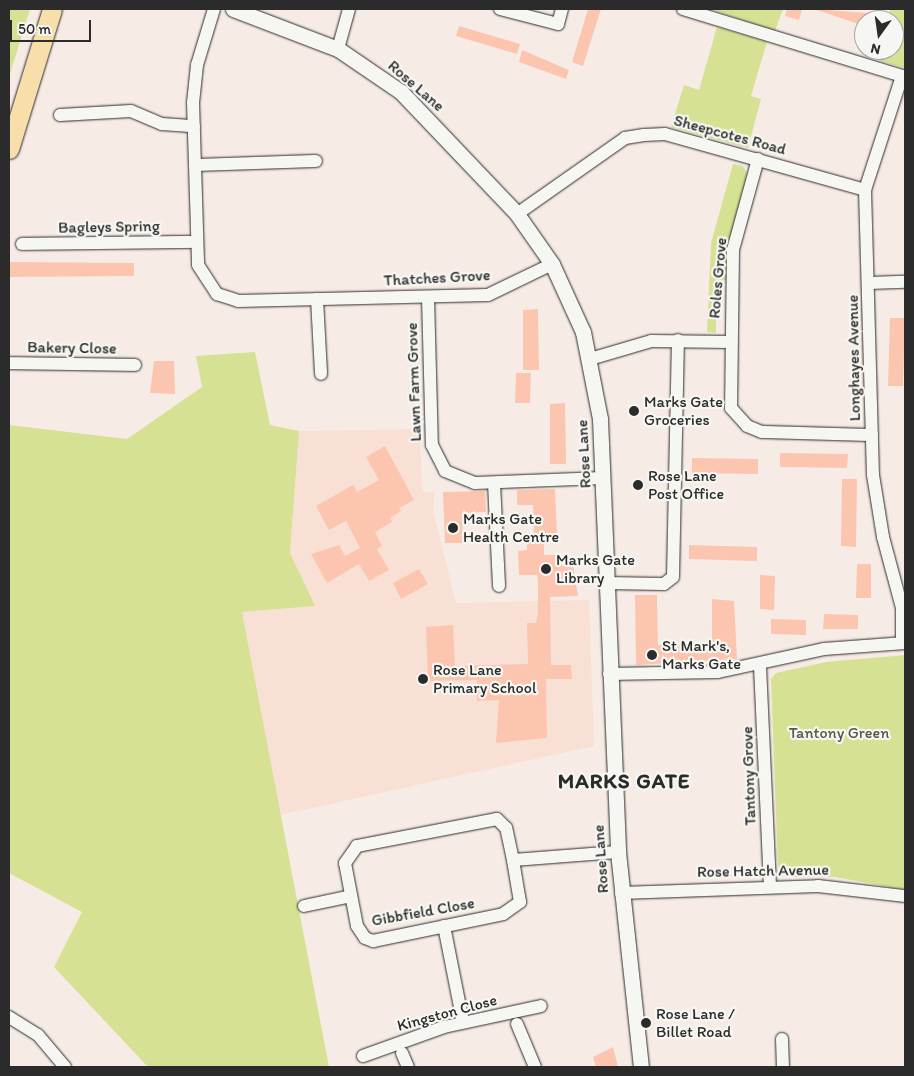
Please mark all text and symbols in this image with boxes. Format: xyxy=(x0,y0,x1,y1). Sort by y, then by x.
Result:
scale bar xyxy=(12,10,94,42)
north arrow xyxy=(854,10,904,60)
text: 50 m xyxy=(18,20,51,38)
text: N xyxy=(869,40,882,58)
street label: Rose Lane xyxy=(384,56,448,116)
street label: Sheepcotes Road xyxy=(672,111,788,159)
street label: Bagleys Spring xyxy=(58,217,160,237)
street label: Roles Grove xyxy=(705,237,731,319)
street label: Thatches Grove xyxy=(383,266,491,290)
street label: Longhayes Avenue xyxy=(843,295,865,421)
street label: Lawn Farm Grove xyxy=(402,322,426,442)
street label: Bakery Close xyxy=(27,338,117,358)
place label: Marks Gate Groceries xyxy=(644,392,723,430)
marker: Marks Gate Groceries xyxy=(628,405,640,417)
street label: Rose Lane xyxy=(573,419,595,489)
place label: Rose Lane Post Office xyxy=(648,466,724,504)
marker: Rose Lane Post Office xyxy=(632,479,644,491)
place label: Marks Gate Health Centre xyxy=(463,509,559,547)
marker: Marks Gate Health Centre xyxy=(447,522,459,534)
place label: Marks Gate Library xyxy=(556,550,635,588)
marker: Marks Gate Library xyxy=(540,563,552,575)
place label: St Mark's, Marks Gate xyxy=(662,636,741,674)
marker: St Mark's, Marks Gate xyxy=(646,649,658,661)
place label: Rose Lane Primary School xyxy=(433,660,536,698)
marker: Rose Lane Primary School xyxy=(417,673,429,685)
park label: Tantony Green xyxy=(789,723,889,743)
street label: Tantony Grove xyxy=(738,726,760,826)
district label: MARKS GATE xyxy=(556,768,692,794)
street label: Rose Lane xyxy=(589,824,613,894)
street label: Rose Hatch Avenue xyxy=(697,860,829,882)
street label: Gibbfield Close xyxy=(370,893,476,931)
street label: Kingston Close xyxy=(395,990,499,1036)
place label: Rose Lane / Billet Road xyxy=(656,1004,735,1042)
marker: Rose Lane / Billet Road xyxy=(640,1017,652,1029)

